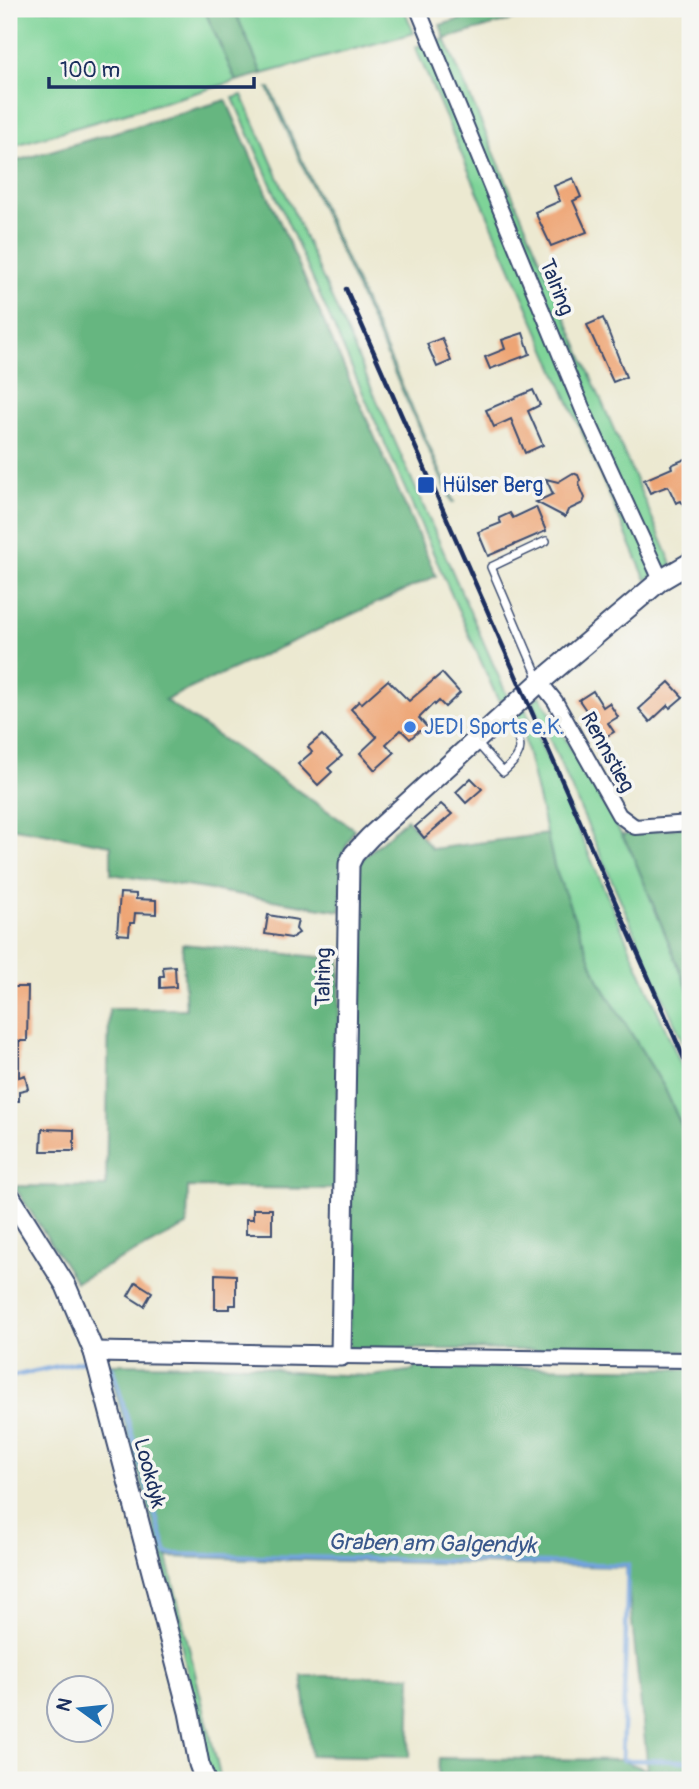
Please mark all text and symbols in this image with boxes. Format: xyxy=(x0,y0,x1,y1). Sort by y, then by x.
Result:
scale bar xyxy=(49,46,254,90)
text: 100 m xyxy=(60,57,120,84)
street label: Talring xyxy=(533,255,580,319)
place label: Hülser Berg xyxy=(442,472,543,499)
marker: Hülser Berg xyxy=(416,475,436,495)
street label: Rennstieg xyxy=(574,707,641,797)
place label: JEDI Sports e.K. xyxy=(424,714,564,741)
marker: JEDI Sports e.K. xyxy=(402,719,418,735)
street label: Talring xyxy=(309,947,338,1007)
street label: Lookdyk xyxy=(127,1435,172,1511)
water label: Graben am Galgendyk xyxy=(328,1527,539,1560)
north arrow xyxy=(46,1674,116,1744)
text: N xyxy=(51,1695,78,1714)

